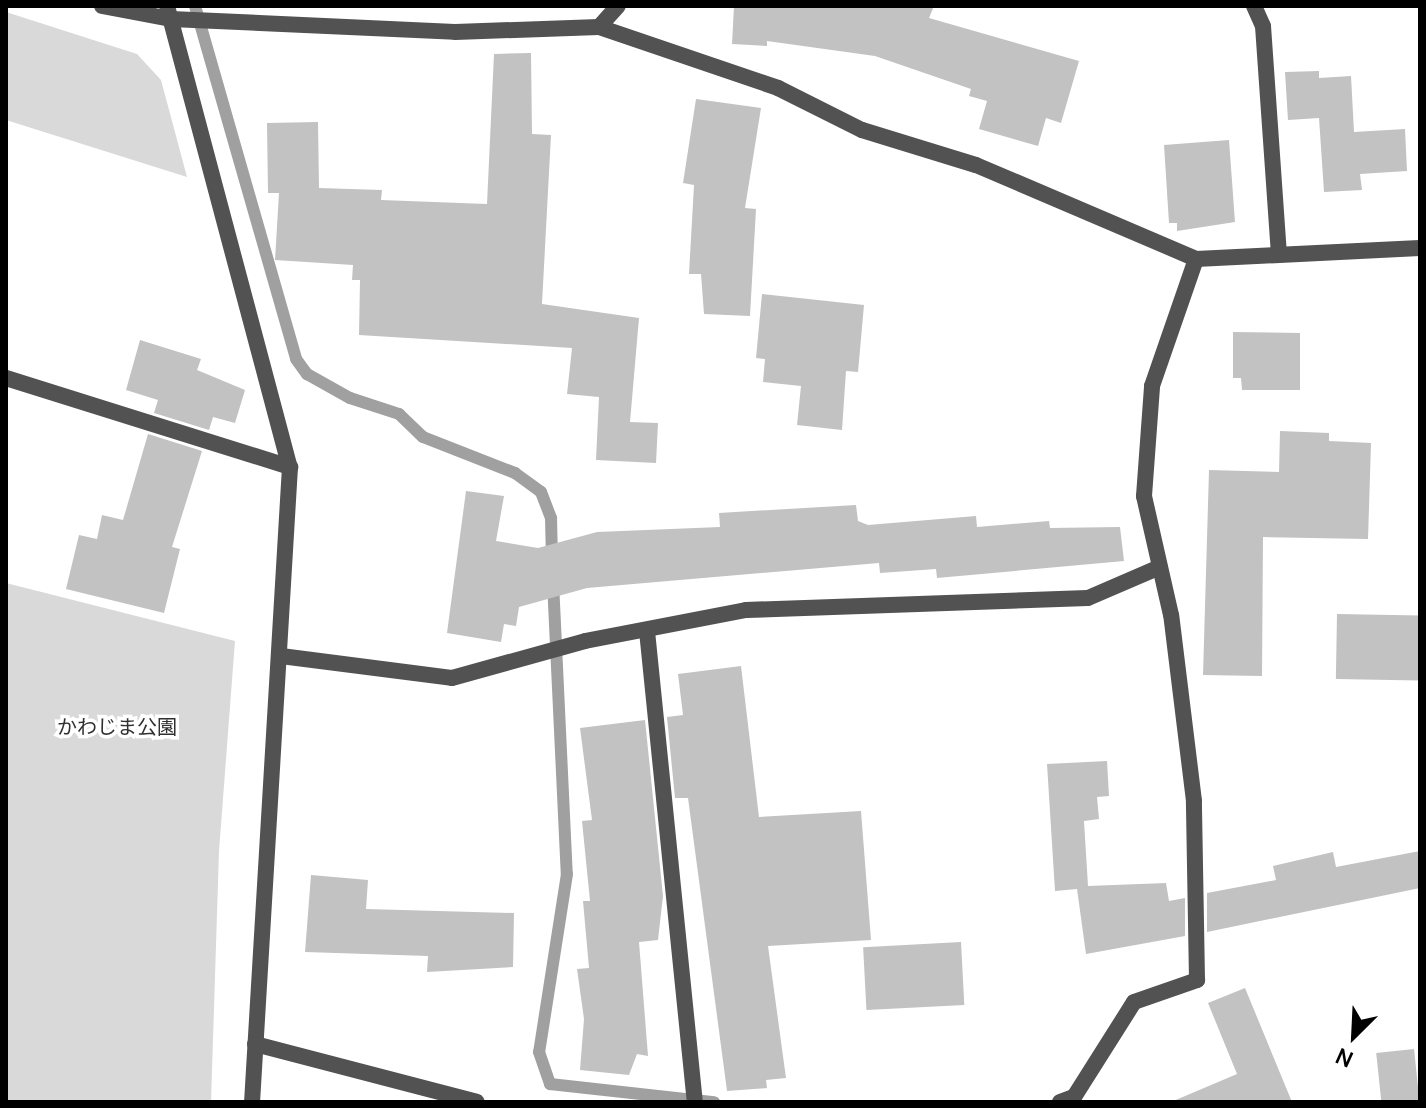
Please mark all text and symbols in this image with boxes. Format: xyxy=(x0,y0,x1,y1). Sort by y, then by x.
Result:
park label: かわじま公園 xyxy=(57,714,177,738)
north arrow xyxy=(1314,996,1394,1076)
text: N xyxy=(1331,1041,1358,1075)

